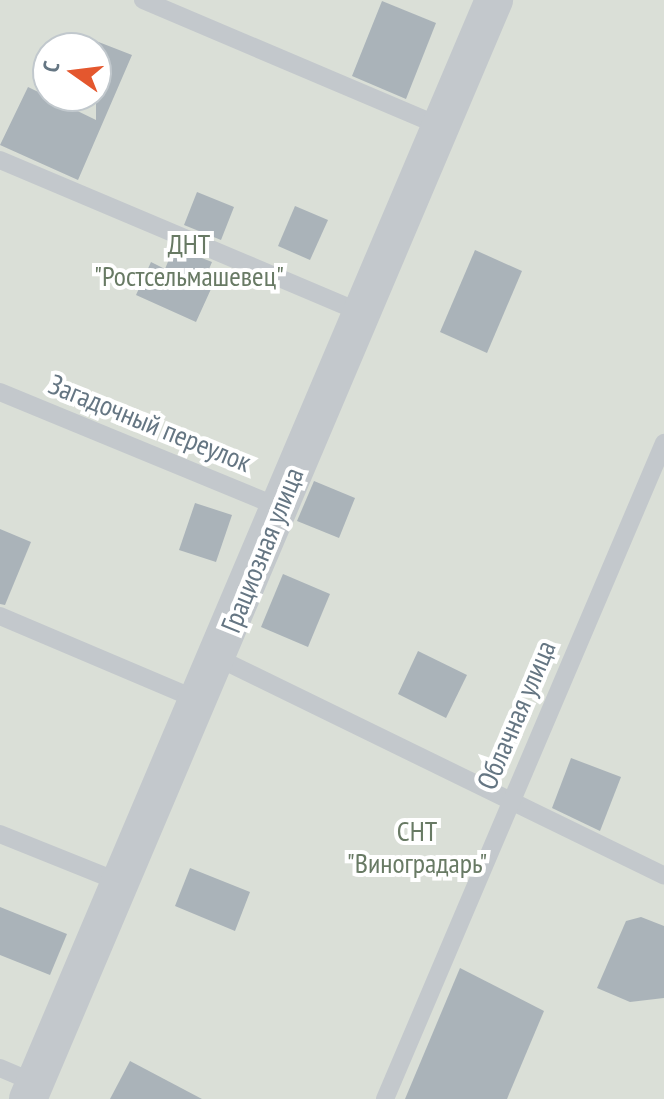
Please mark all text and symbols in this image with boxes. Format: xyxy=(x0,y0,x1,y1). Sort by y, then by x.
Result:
north arrow xyxy=(32,32,112,112)
text: С xyxy=(36,58,65,75)
park label: ДНТ "Ростсельмашевец" xyxy=(94,227,284,293)
street label: Загадочный переулок xyxy=(44,367,256,479)
street label: Грациозная улица xyxy=(214,463,310,637)
street label: Облачная улица xyxy=(470,635,562,795)
park label: СНТ "Виноградарь" xyxy=(347,814,487,880)

